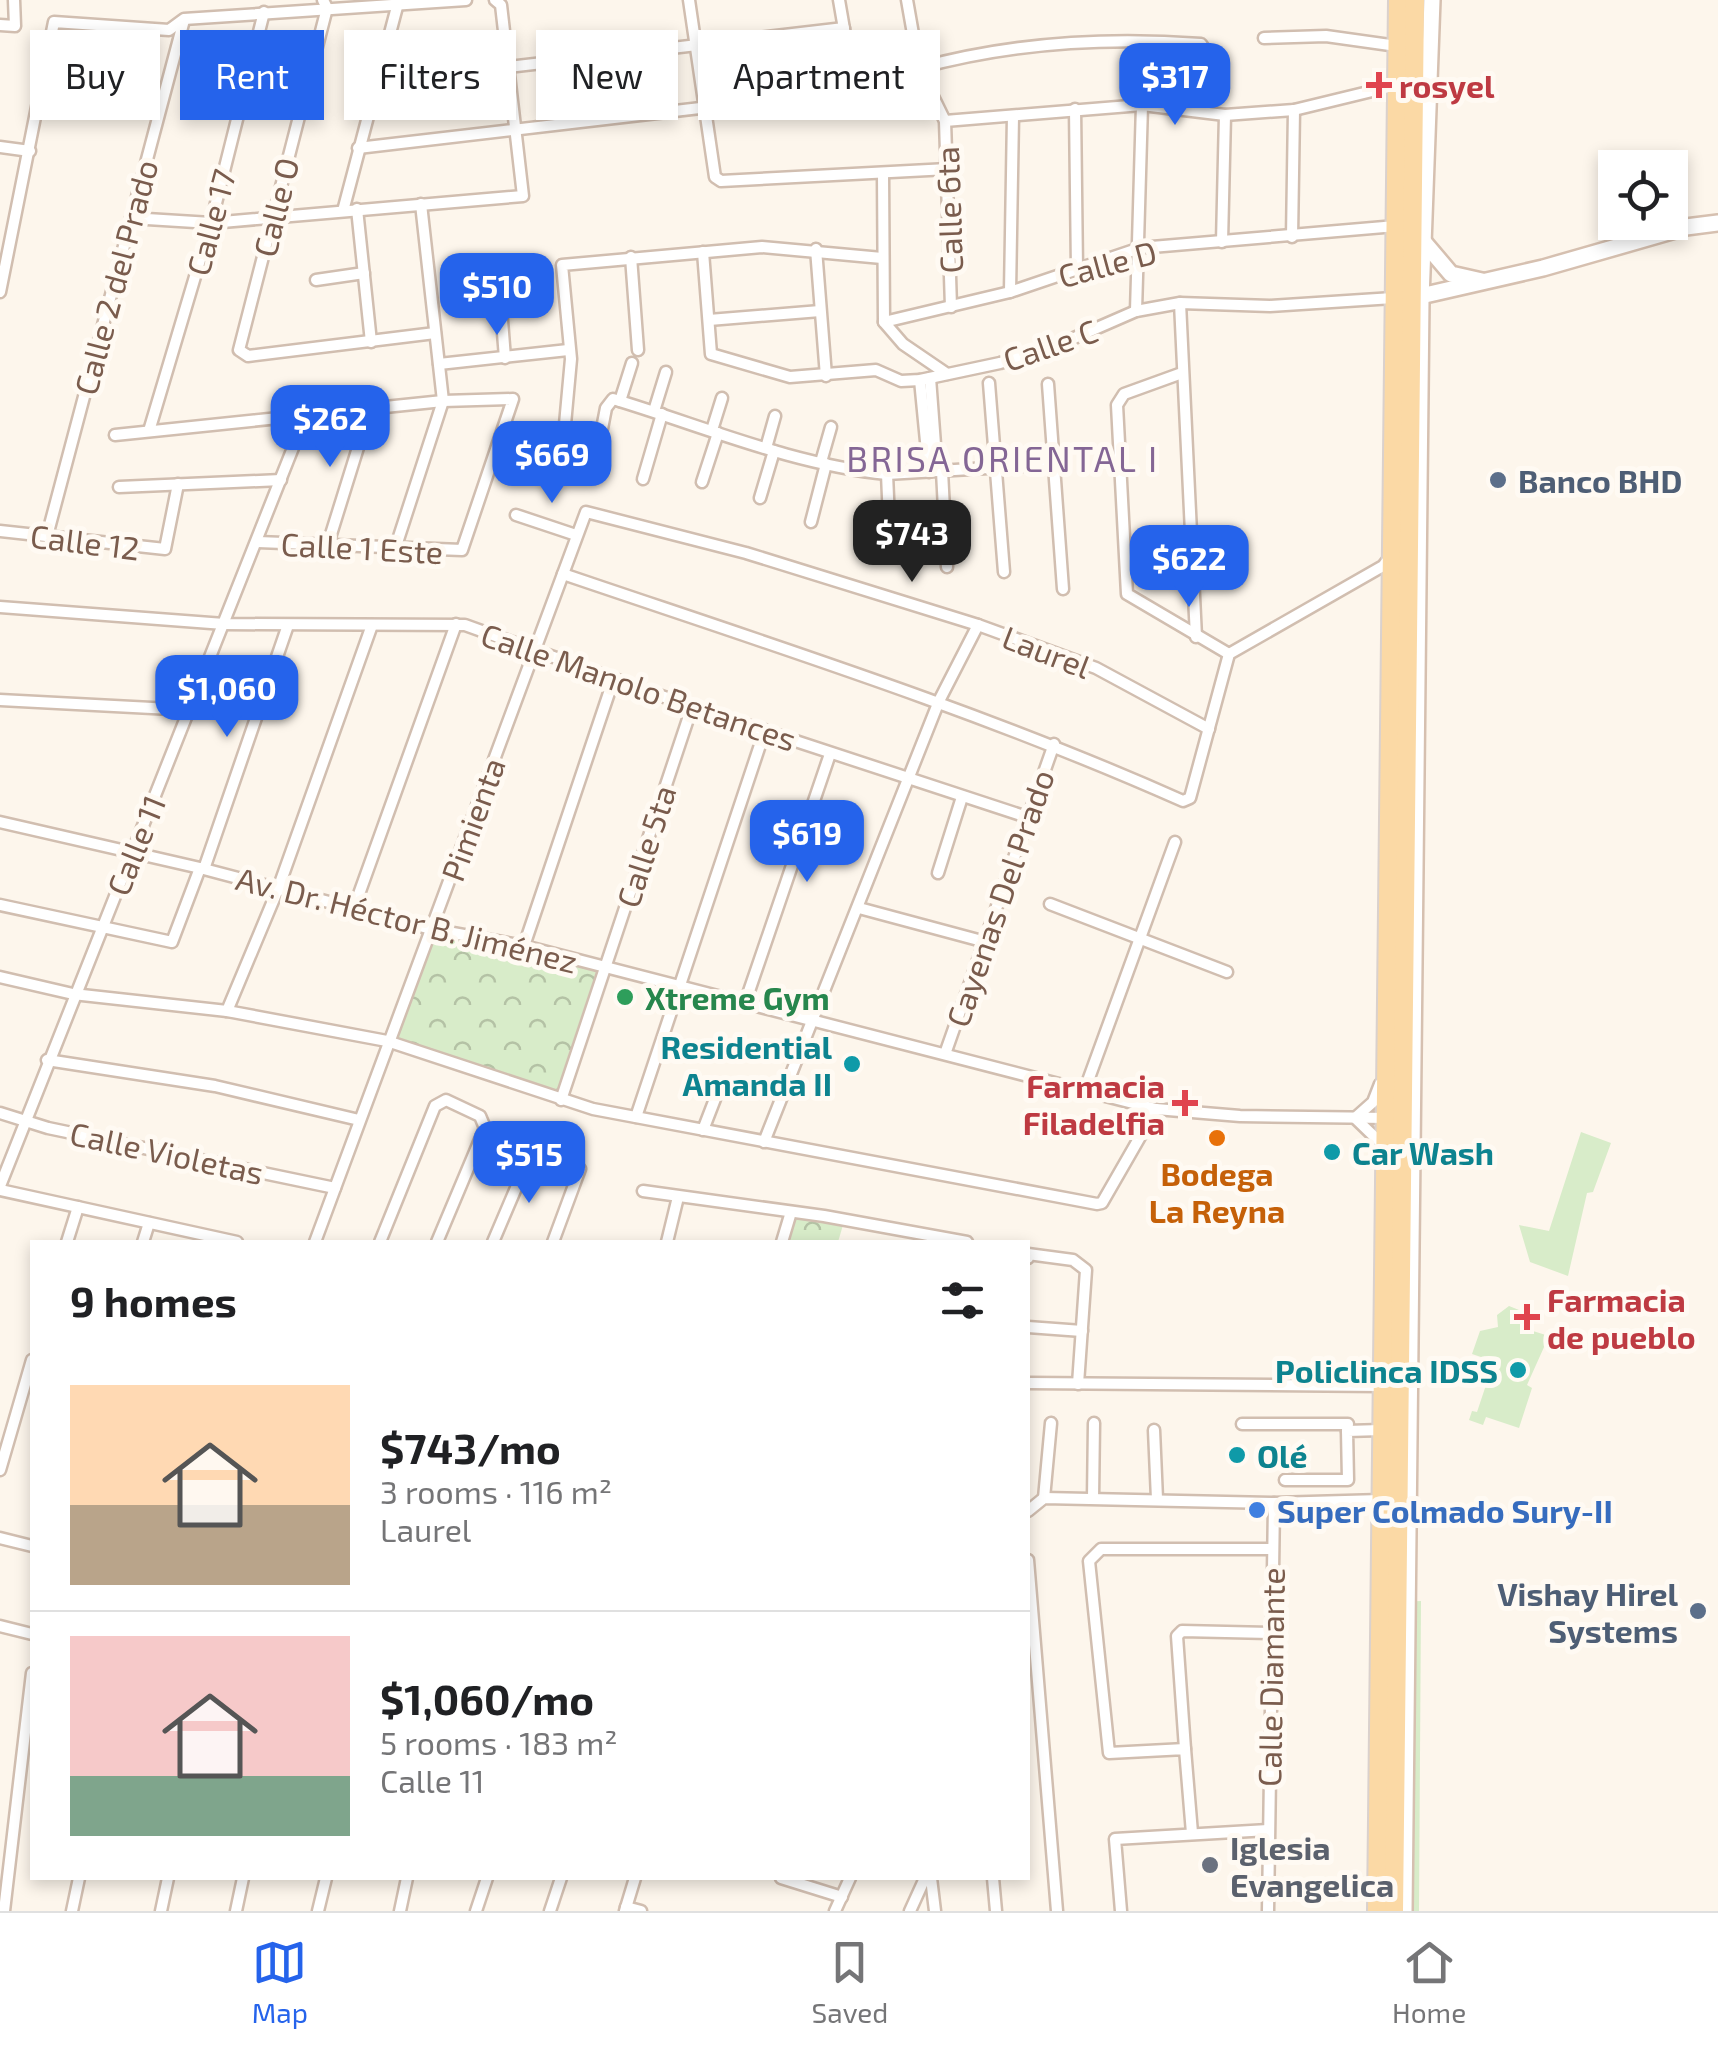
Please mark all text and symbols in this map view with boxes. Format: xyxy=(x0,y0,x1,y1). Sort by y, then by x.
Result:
chip: Buy xyxy=(30,30,160,120)
chip: Rent xyxy=(180,30,324,120)
chip: Filters xyxy=(344,30,516,120)
chip: New xyxy=(536,30,678,120)
chip: Apartment xyxy=(698,30,940,120)
pin: $317 xyxy=(1116,43,1234,128)
text: $317 xyxy=(1141,56,1209,94)
place label: rosyel xyxy=(1399,66,1495,105)
marker: rosyel xyxy=(1368,74,1390,96)
street label: Calle 6ta xyxy=(927,146,969,274)
map controls xyxy=(1598,150,1688,240)
button: locate xyxy=(1598,150,1688,240)
street label: Calle O xyxy=(244,154,306,260)
street label: Calle 2 del Prado xyxy=(65,155,165,399)
street label: Calle 17 xyxy=(178,165,242,279)
street label: Calle D xyxy=(1054,232,1160,294)
pin: $510 xyxy=(438,253,556,338)
text: $510 xyxy=(462,266,532,304)
street label: Calle C xyxy=(998,310,1102,378)
pin: $262 xyxy=(271,385,389,470)
text: $262 xyxy=(293,398,367,436)
pin: $669 xyxy=(493,421,611,506)
text: $669 xyxy=(514,434,590,472)
district label: BRISA ORIENTAL I xyxy=(846,437,1160,479)
place label: Banco BHD xyxy=(1518,461,1682,499)
marker: Banco BHD xyxy=(1487,469,1509,491)
pin: $743 xyxy=(853,500,971,585)
text: $743 xyxy=(875,513,949,551)
street label: Calle 12 xyxy=(28,515,142,567)
street label: Calle 1 Este xyxy=(280,524,444,570)
pin: $622 xyxy=(1130,525,1248,610)
text: $622 xyxy=(1152,538,1226,576)
street label: Calle Manolo Betances xyxy=(477,614,801,758)
street label: Laurel xyxy=(998,617,1097,685)
pin: $1,060 xyxy=(146,655,308,740)
text: $1,060 xyxy=(177,668,277,706)
street label: Pimienta xyxy=(432,752,512,886)
street label: Cayenas Del Prado xyxy=(937,764,1061,1032)
street label: Calle 5ta xyxy=(607,780,683,912)
street label: Calle 11 xyxy=(98,789,172,901)
pin: $619 xyxy=(748,800,866,885)
text: $619 xyxy=(772,813,842,851)
street label: Av. Dr. Héctor B. Jiménez xyxy=(233,858,581,980)
place label: Xtreme Gym xyxy=(645,978,830,1017)
marker: Xtreme Gym xyxy=(614,986,636,1008)
place label: Residential Amanda II xyxy=(661,1027,832,1102)
marker: Residential Amanda II xyxy=(841,1053,863,1075)
place label: Farmacia Filadelfia xyxy=(1023,1066,1165,1141)
marker: Farmacia Filadelfia xyxy=(1174,1092,1196,1114)
street label: Calle Violetas xyxy=(67,1113,267,1191)
pin: $515 xyxy=(470,1121,588,1206)
marker: Bodega La Reyna xyxy=(1206,1127,1228,1149)
place label: Car Wash xyxy=(1352,1133,1494,1171)
text: $515 xyxy=(495,1134,563,1172)
marker: Car Wash xyxy=(1321,1141,1343,1163)
place label: Bodega La Reyna xyxy=(1149,1154,1285,1230)
icon: filters xyxy=(935,1273,990,1328)
text: 9 homes xyxy=(70,1275,237,1325)
place label: Farmacia de pueblo xyxy=(1547,1280,1696,1355)
marker: Farmacia de pueblo xyxy=(1516,1306,1538,1328)
place label: Policlinca IDSS xyxy=(1275,1351,1498,1389)
marker: Policlinca IDSS xyxy=(1507,1359,1529,1381)
text: $743/mo xyxy=(380,1422,561,1472)
icon: home xyxy=(150,1425,270,1545)
place label: Olé xyxy=(1257,1436,1308,1474)
marker: Olé xyxy=(1226,1444,1248,1466)
text: 3 rooms · 116 m² xyxy=(380,1472,612,1510)
place label: Super Colmado Sury-II xyxy=(1277,1491,1613,1530)
marker: Super Colmado Sury-II xyxy=(1246,1499,1268,1521)
text: Laurel xyxy=(380,1510,471,1548)
street label: Calle Diamante xyxy=(1249,1567,1291,1787)
place label: Vishay Hirel Systems xyxy=(1497,1574,1678,1650)
marker: Vishay Hirel Systems xyxy=(1687,1600,1709,1622)
text: $1,060/mo xyxy=(380,1673,594,1723)
icon: home xyxy=(150,1676,270,1796)
text: 5 rooms · 183 m² xyxy=(380,1723,618,1761)
text: Calle 11 xyxy=(380,1761,485,1799)
place label: Iglesia Evangelica xyxy=(1230,1828,1394,1903)
marker: Iglesia Evangelica xyxy=(1199,1854,1221,1876)
tab: Map xyxy=(252,1935,308,2029)
tab: Saved xyxy=(812,1935,888,2029)
tab: Home xyxy=(1392,1935,1466,2029)

